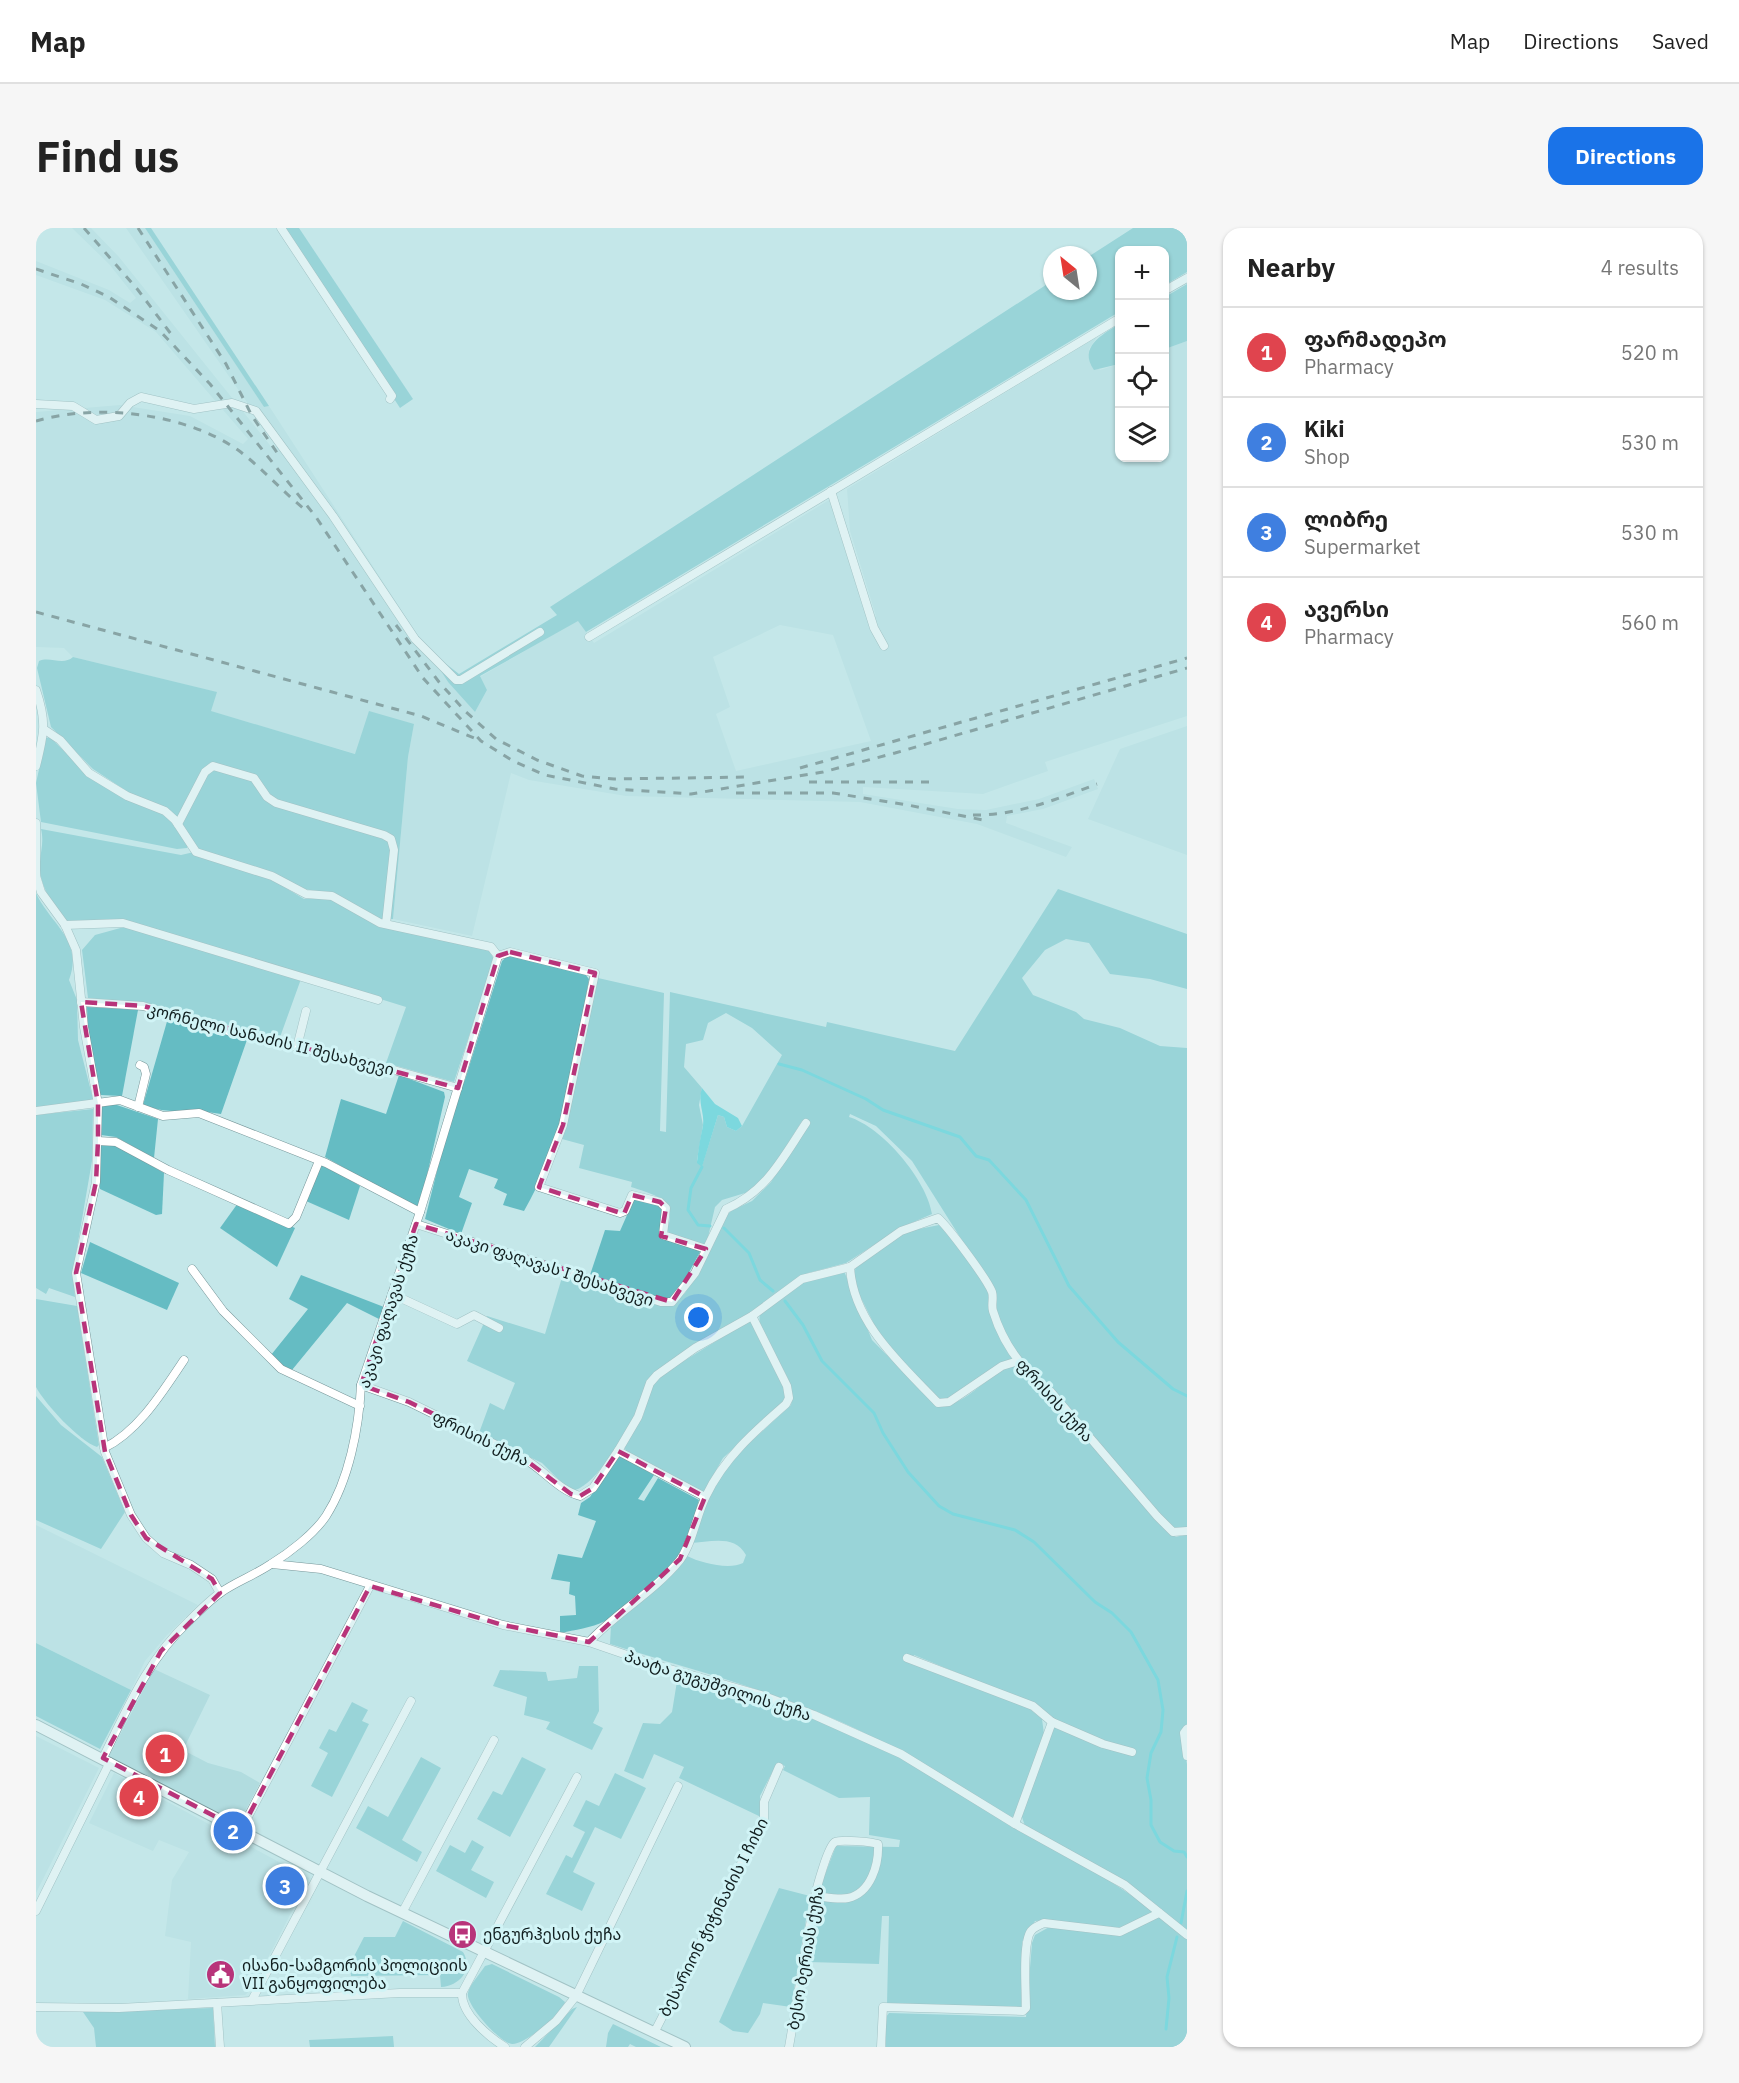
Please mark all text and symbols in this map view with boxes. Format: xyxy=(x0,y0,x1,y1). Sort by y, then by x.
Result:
text: Map xyxy=(30,23,86,60)
text: Map xyxy=(1450,27,1490,55)
text: Directions xyxy=(1523,27,1619,55)
text: Saved xyxy=(1652,27,1709,55)
button: Directions xyxy=(1548,127,1703,185)
text: Find us xyxy=(36,129,179,184)
north arrow xyxy=(1043,246,1097,300)
map controls xyxy=(1115,246,1169,462)
button: + xyxy=(1115,246,1169,300)
text: Nearby xyxy=(1247,250,1335,284)
text: 4 results xyxy=(1601,254,1679,281)
button: − xyxy=(1115,300,1169,354)
text: ფარმადეპო xyxy=(1304,324,1447,353)
text: 1 xyxy=(1261,339,1273,366)
text: 520 m xyxy=(1621,339,1679,366)
text: Pharmacy xyxy=(1304,353,1394,380)
button: locate xyxy=(1115,354,1169,408)
button: layers xyxy=(1115,408,1169,462)
text: Kiki xyxy=(1304,414,1345,443)
text: 2 xyxy=(1261,429,1273,456)
text: 530 m xyxy=(1621,429,1679,456)
text: Shop xyxy=(1304,443,1350,470)
text: ლიბრე xyxy=(1304,504,1388,533)
text: 3 xyxy=(1261,519,1273,546)
text: 530 m xyxy=(1621,519,1679,546)
text: Supermarket xyxy=(1304,533,1421,560)
text: ავერსი xyxy=(1304,594,1389,623)
text: 4 xyxy=(1261,609,1273,636)
text: 560 m xyxy=(1621,609,1679,636)
text: Pharmacy xyxy=(1304,623,1394,650)
street label: კორნელი სანაძის II შესახვევი xyxy=(145,999,396,1080)
street label: აკაკი ფაღავას I შესახვევი xyxy=(444,1224,656,1310)
street label: აკაკი ფაღავას ქუჩა xyxy=(354,1231,422,1391)
your location xyxy=(684,1303,713,1332)
street label: ფრისის ქუჩა xyxy=(1012,1354,1098,1446)
street label: ფრისის ქუჩა xyxy=(429,1406,533,1470)
street label: პაატა გუგუშვილის ქუჩა xyxy=(622,1645,814,1726)
pin: 1 xyxy=(146,1732,184,1777)
pin: 4 xyxy=(120,1774,158,1820)
pin: 2 xyxy=(214,1808,252,1854)
street label: ბესარიონ ჭიჭინაძის I ჩიხი xyxy=(654,1814,772,2020)
pin: 3 xyxy=(266,1864,304,1908)
street label: ბესო ბერიას ქუჩა xyxy=(783,1885,827,2031)
bus stop icon: ენგურჰესის ქუჩა xyxy=(446,1918,478,1950)
place label: ენგურჰესის ქუჩა xyxy=(483,1924,621,1944)
place label: ისანი-სამგორის პოლიციის VII განყოფილება xyxy=(242,1955,468,1994)
public building icon: ისანი-სამგორის პოლიციის VII განყოფილება xyxy=(205,1958,237,1990)

